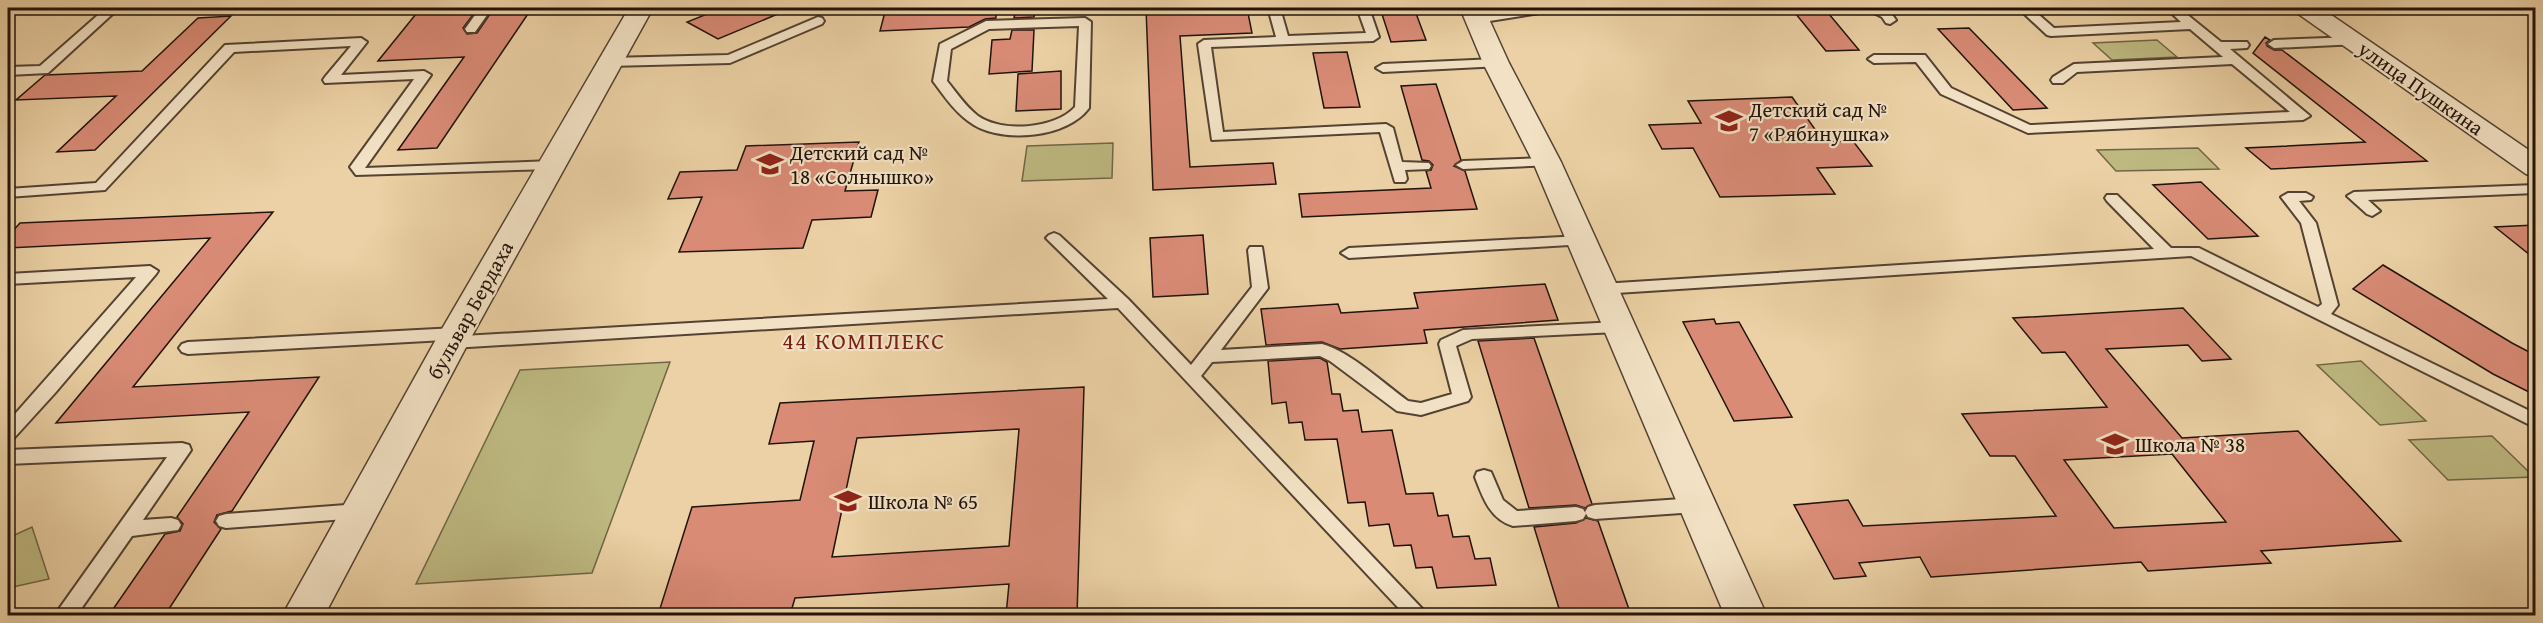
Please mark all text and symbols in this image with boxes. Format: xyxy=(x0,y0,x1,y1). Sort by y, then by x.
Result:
street label: улица Пушкина xyxy=(2351,33,2490,143)
place label: Детский сад № 7 «Рябинушка» xyxy=(1748,94,1889,149)
school or university icon: Детский сад № 7 «Рябинушка» xyxy=(1714,106,1744,136)
place label: Детский сад № 18 «Солнышко» xyxy=(789,137,934,192)
school or university icon: Детский сад № 18 «Солнышко» xyxy=(755,149,785,179)
street label: бульвар Бердаха xyxy=(419,235,521,385)
district label: 44 КОМПЛЕКС xyxy=(782,323,946,358)
school or university icon: Школа № 38 xyxy=(2100,429,2130,459)
place label: Школа № 38 xyxy=(2135,429,2245,460)
school or university icon: Школа № 65 xyxy=(833,486,863,516)
place label: Школа № 65 xyxy=(868,486,978,517)

